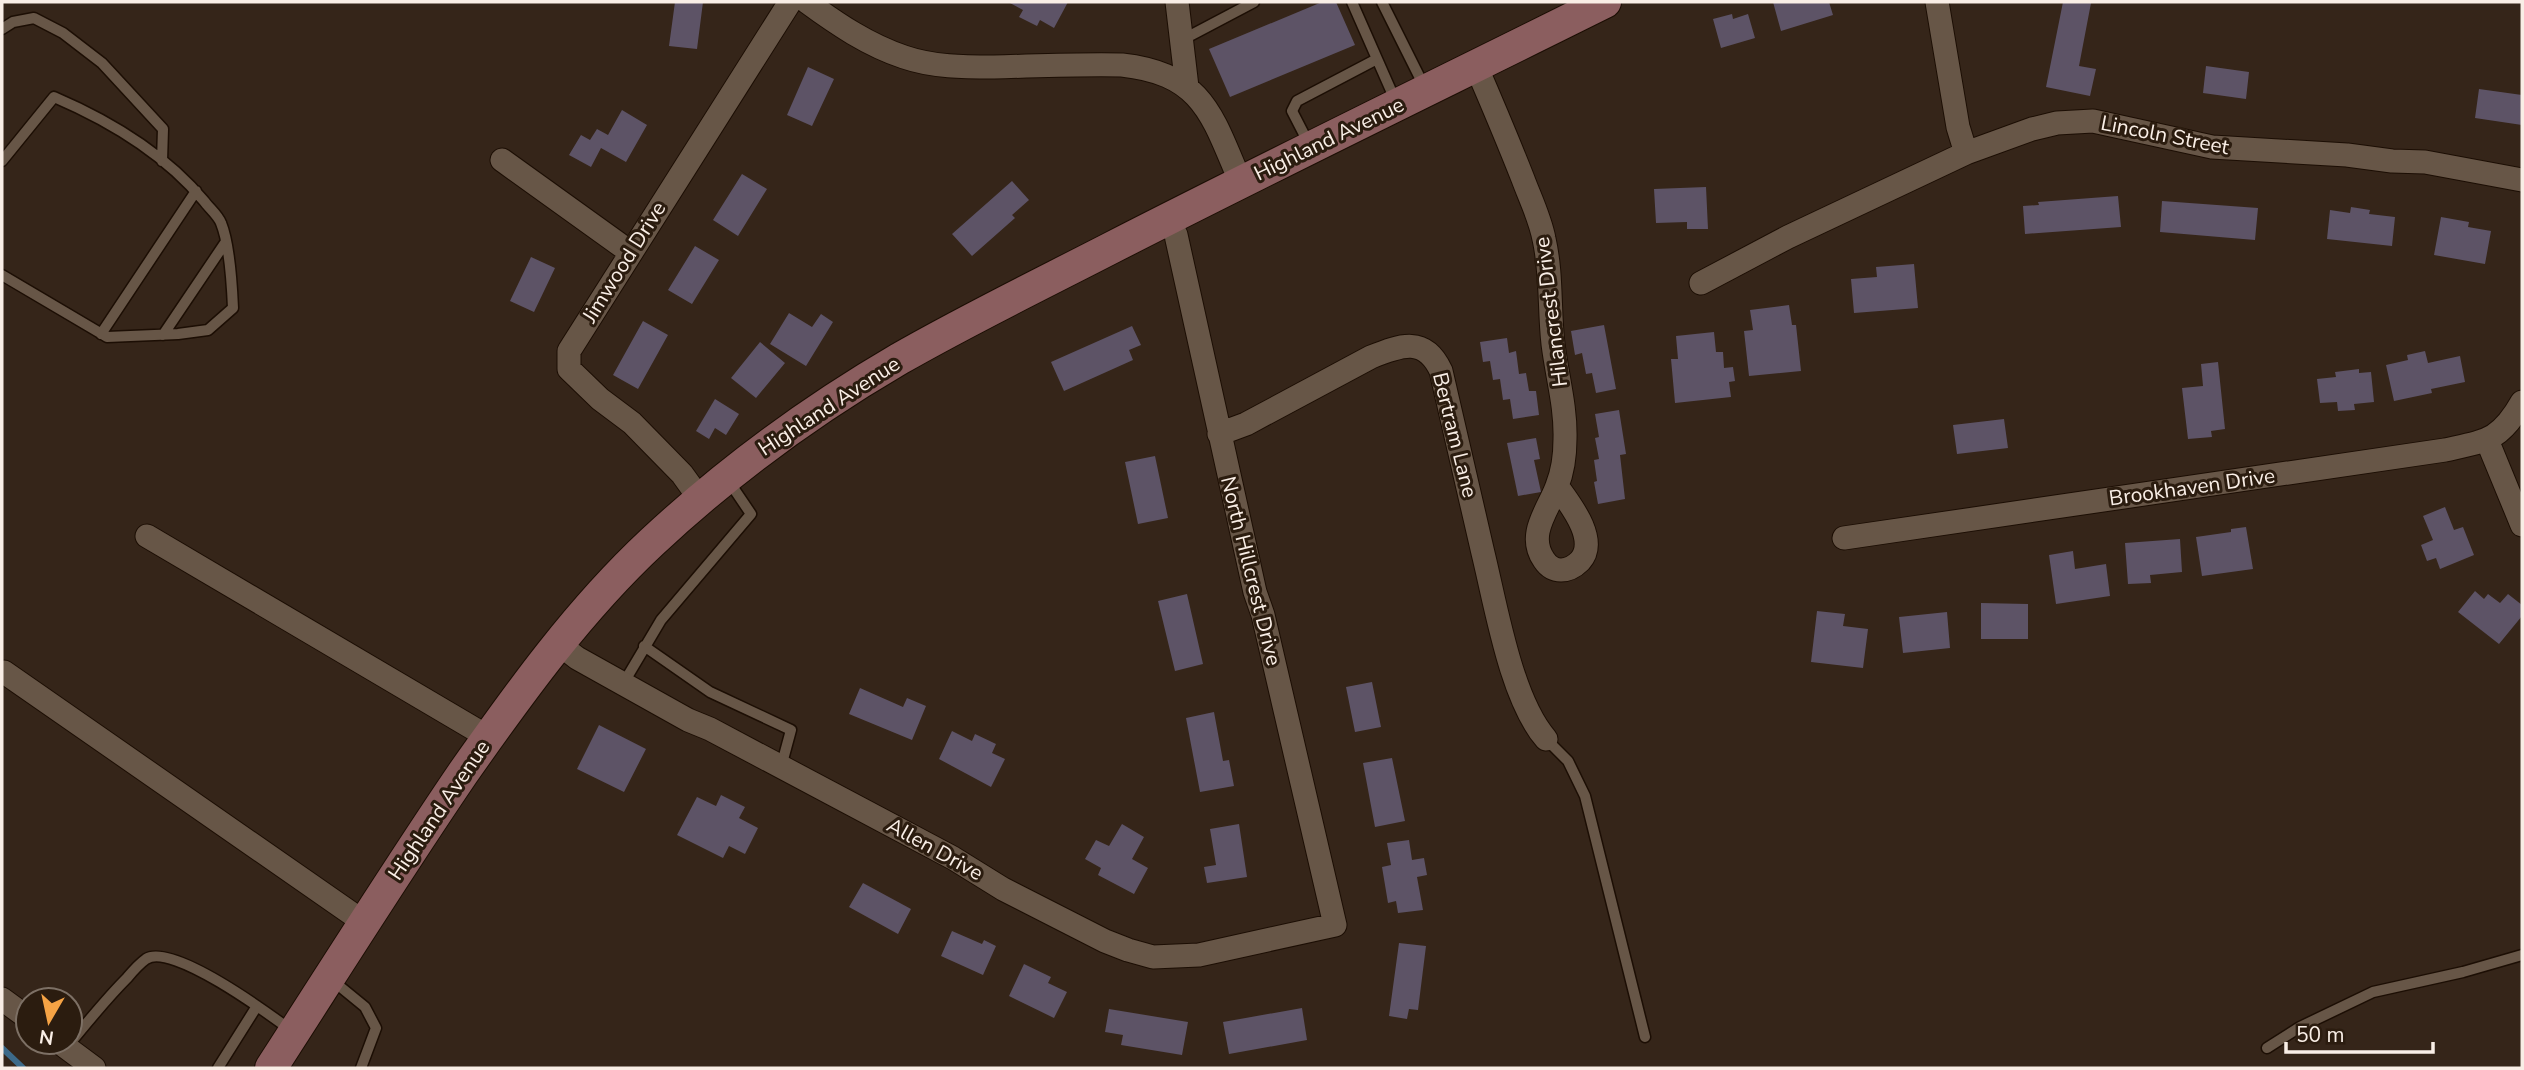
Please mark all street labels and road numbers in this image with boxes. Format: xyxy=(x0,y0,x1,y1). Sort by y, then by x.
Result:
street label: Highland Avenue xyxy=(1249,91,1409,187)
street label: Lincoln Street xyxy=(2098,109,2232,161)
street label: Jimwood Drive xyxy=(575,196,672,329)
street label: Hilancrest Drive xyxy=(1528,235,1574,389)
street label: Highland Avenue xyxy=(753,350,905,462)
street label: Bertram Lane xyxy=(1426,369,1484,501)
street label: Brookhaven Drive xyxy=(2107,461,2277,513)
street label: North Hillcrest Drive xyxy=(1214,474,1288,668)
street label: Highland Avenue xyxy=(382,734,496,886)
street label: Allen Drive xyxy=(882,811,988,887)

